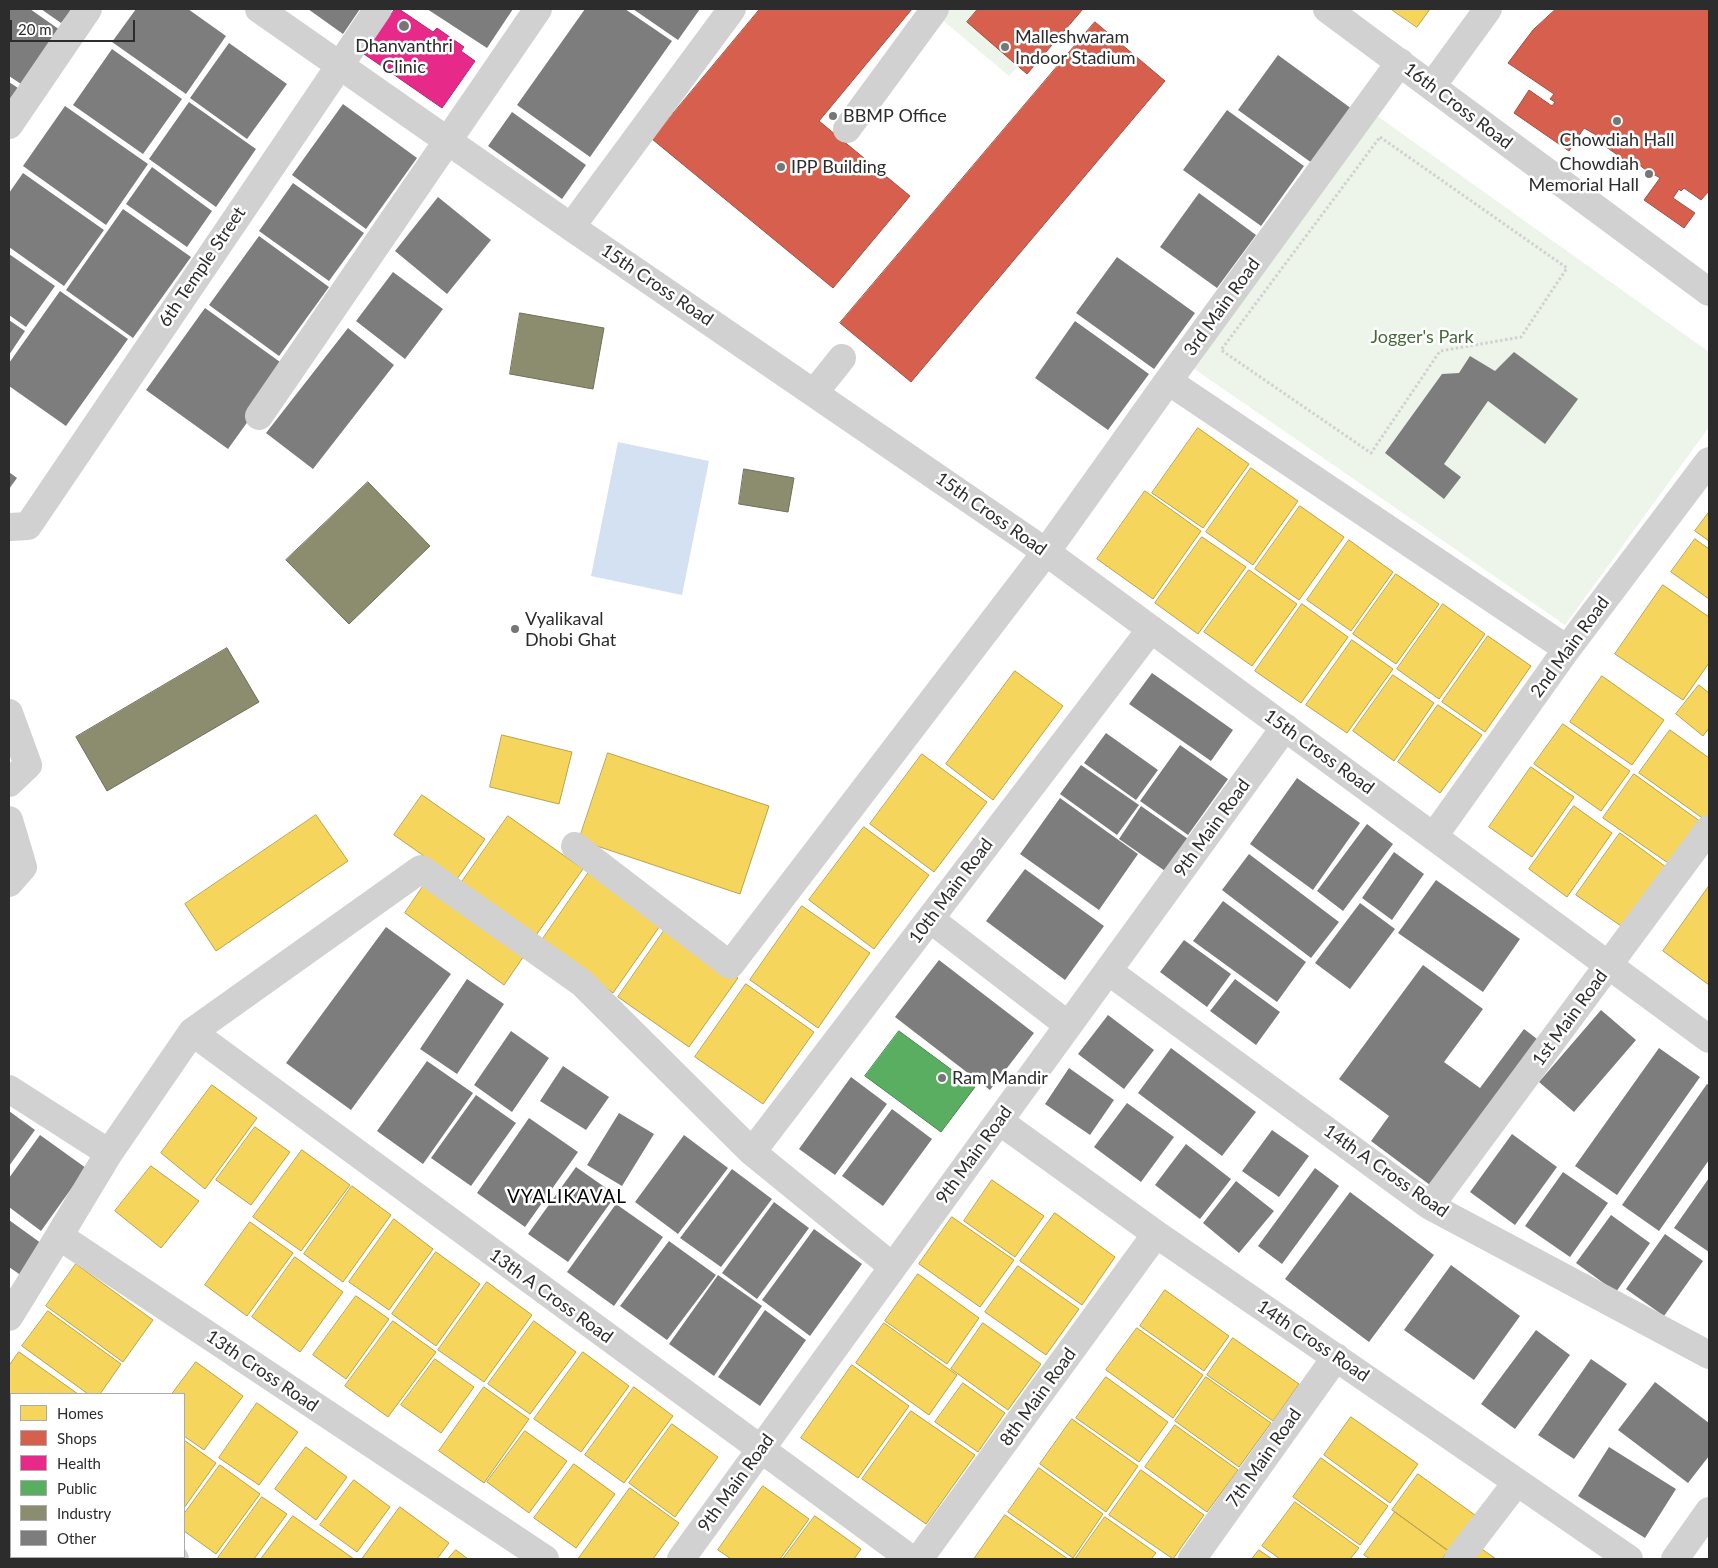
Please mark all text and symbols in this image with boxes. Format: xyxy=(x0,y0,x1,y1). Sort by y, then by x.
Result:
scale bar xyxy=(12,10,138,42)
marker: Dhanvanthri Clinic xyxy=(397,19,411,33)
text: 20 m xyxy=(18,20,52,38)
place label: Malleshwaram Indoor Stadium xyxy=(1015,26,1136,68)
place label: Dhanvanthri Clinic xyxy=(355,35,453,78)
marker: Malleshwaram Indoor Stadium xyxy=(999,41,1011,53)
street label: 16th Cross Road xyxy=(1399,58,1517,154)
place label: BBMP Office xyxy=(843,105,947,127)
marker: BBMP Office xyxy=(827,110,839,122)
marker: Chowdiah Hall xyxy=(1611,115,1623,127)
place label: Chowdiah Hall xyxy=(1559,129,1675,151)
place label: Chowdiah Memorial Hall xyxy=(1528,153,1639,195)
place label: IPP Building xyxy=(791,156,886,178)
marker: IPP Building xyxy=(775,161,787,173)
marker: Chowdiah Memorial Hall xyxy=(1643,168,1655,180)
street label: 6th Temple Street xyxy=(154,203,250,331)
street label: 15th Cross Road xyxy=(597,240,717,330)
street label: 3rd Main Road xyxy=(1179,254,1265,360)
park label: Jogger's Park xyxy=(1370,326,1474,348)
street label: 15th Cross Road xyxy=(931,468,1051,560)
street label: 2nd Main Road xyxy=(1526,592,1614,702)
place label: Vyalikaval Dhobi Ghat xyxy=(525,608,616,650)
marker: Vyalikaval Dhobi Ghat xyxy=(509,623,521,635)
street label: 15th Cross Road xyxy=(1260,705,1378,799)
street label: 9th Main Road xyxy=(1169,775,1255,881)
street label: 10th Main Road xyxy=(904,834,998,948)
street label: 1st Main Road xyxy=(1528,966,1612,1070)
place label: Ram Mandir xyxy=(952,1067,1048,1089)
marker: Ram Mandir xyxy=(936,1072,948,1084)
street label: 9th Main Road xyxy=(931,1102,1017,1208)
street label: 14th A Cross Road xyxy=(1319,1120,1453,1222)
district label: VYALIKAVAL xyxy=(506,1186,628,1208)
street label: 13th A Cross Road xyxy=(485,1244,617,1348)
street label: 14th Cross Road xyxy=(1253,1296,1373,1386)
street label: 13th Cross Road xyxy=(202,1326,322,1416)
street label: 8th Main Road xyxy=(995,1344,1081,1450)
legend xyxy=(10,1393,185,1558)
text: Homes xyxy=(57,1404,103,1422)
street label: 7th Main Road xyxy=(1222,1404,1306,1512)
text: Shops xyxy=(57,1429,97,1447)
street label: 9th Main Road xyxy=(693,1430,779,1536)
text: Health xyxy=(57,1454,101,1472)
text: Public xyxy=(57,1479,97,1497)
text: Industry xyxy=(57,1504,111,1522)
text: Other xyxy=(57,1529,96,1547)

